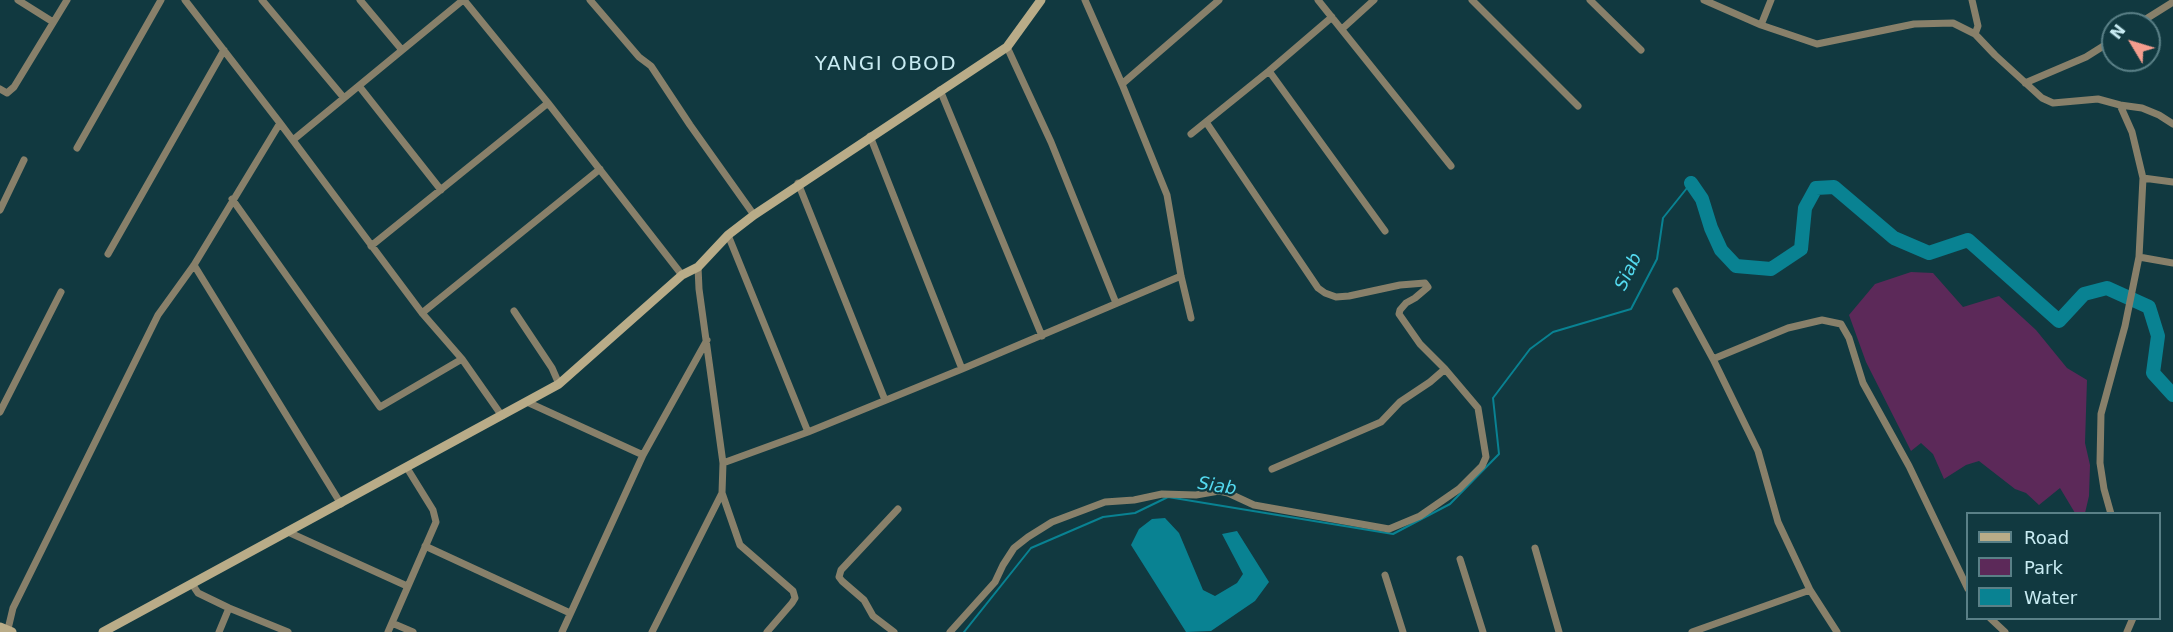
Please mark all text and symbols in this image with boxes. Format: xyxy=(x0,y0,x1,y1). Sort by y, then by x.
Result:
north arrow xyxy=(2101,12,2161,72)
text: N xyxy=(2106,21,2130,43)
district label: YANGI OBOD xyxy=(815,53,957,77)
water label: Siab xyxy=(1611,250,1647,294)
water label: Siab xyxy=(1196,473,1238,501)
legend xyxy=(1966,512,2161,620)
text: Road xyxy=(2024,527,2069,548)
text: Park xyxy=(2024,557,2063,578)
text: Water xyxy=(2024,587,2077,608)

